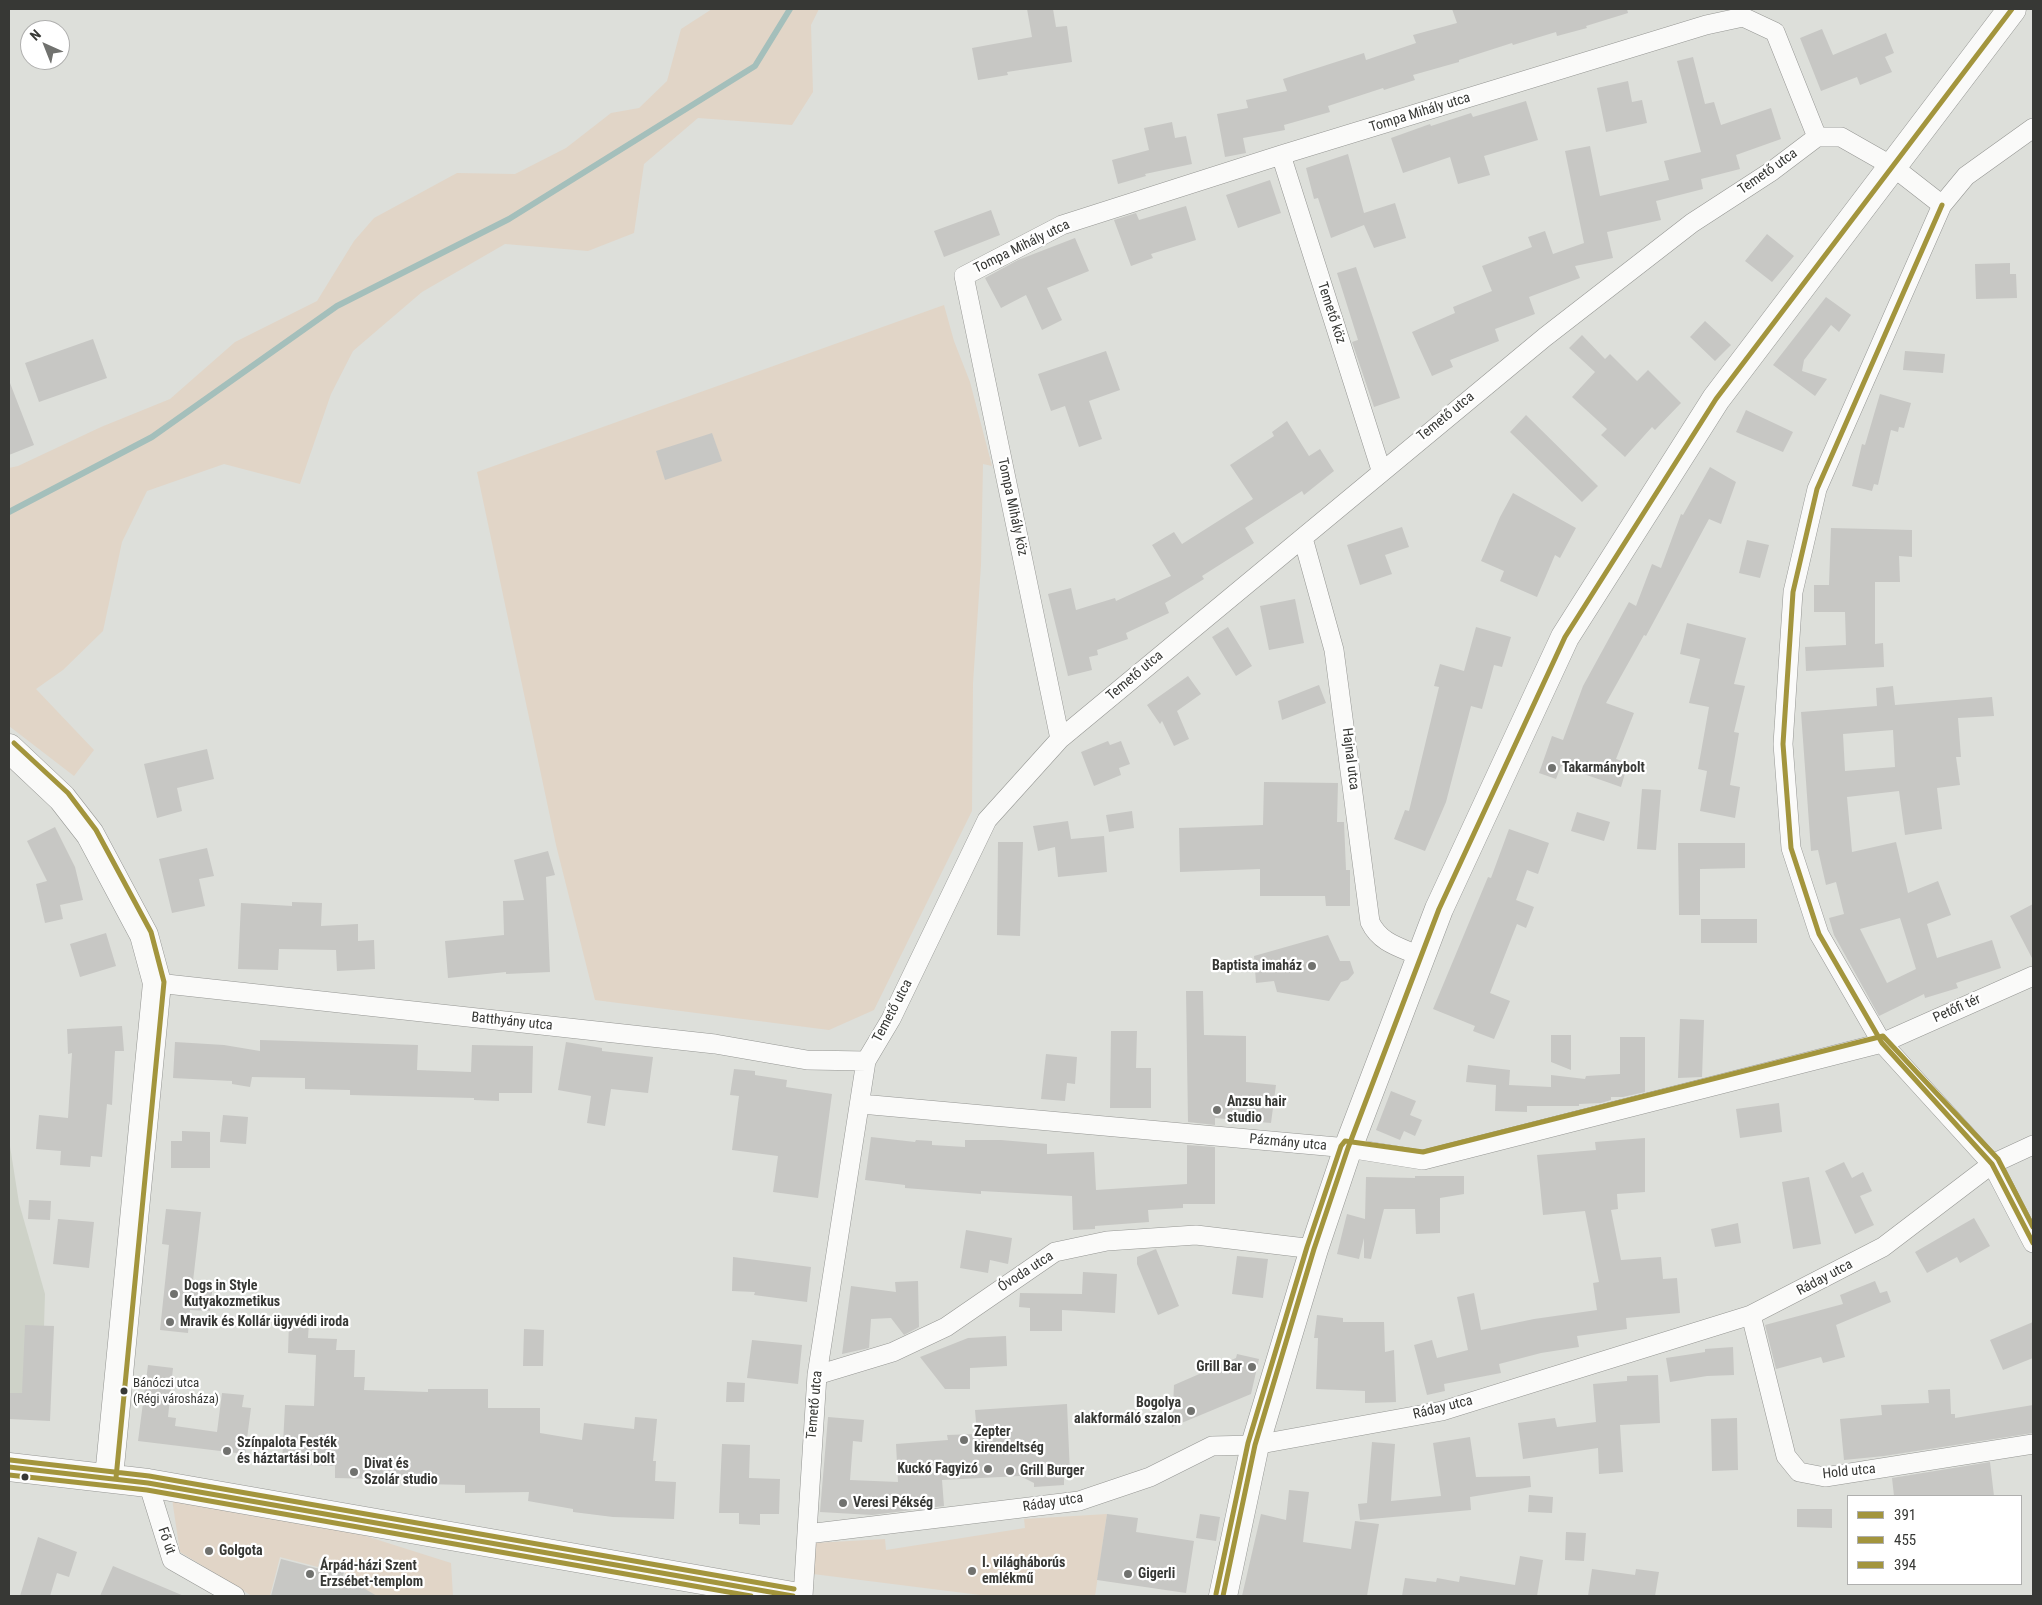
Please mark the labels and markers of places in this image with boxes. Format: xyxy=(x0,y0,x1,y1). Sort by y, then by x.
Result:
place label: Takarmánybolt xyxy=(1562,760,1645,776)
marker: Takarmánybolt xyxy=(1546,762,1558,774)
place label: Baptista imaház xyxy=(1212,958,1302,974)
marker: Baptista imaház xyxy=(1306,960,1318,972)
place label: Anzsu hair studio xyxy=(1227,1094,1286,1126)
marker: Anzsu hair studio xyxy=(1211,1104,1223,1116)
place label: Dogs in Style Kutyakozmetikus xyxy=(184,1278,280,1310)
marker: Dogs in Style Kutyakozmetikus xyxy=(168,1288,180,1300)
place label: Mravik és Kollár ügyvédi iroda xyxy=(180,1314,349,1330)
marker: Mravik és Kollár ügyvédi iroda xyxy=(164,1316,176,1328)
place label: Grill Bar xyxy=(1196,1359,1242,1375)
marker: Grill Bar xyxy=(1246,1361,1258,1373)
place label: Bánóczi utca (Régi városháza) xyxy=(133,1376,219,1407)
marker: Bánóczi utca (Régi városháza) xyxy=(119,1386,129,1396)
place label: Bogolya alakformáló szalon xyxy=(1074,1395,1181,1428)
marker: Bogolya alakformáló szalon xyxy=(1185,1405,1197,1417)
place label: Zepter kirendeltség xyxy=(974,1424,1044,1456)
marker: Zepter kirendeltség xyxy=(958,1434,970,1446)
place label: Színpalota Festék és háztartási bolt xyxy=(237,1435,337,1468)
marker: Színpalota Festék és háztartási bolt xyxy=(221,1445,233,1457)
place label: Divat és Szolár studio xyxy=(364,1456,438,1488)
place label: Kuckó Fagyizó xyxy=(897,1461,978,1477)
marker: Kuckó Fagyizó xyxy=(982,1463,994,1475)
place label: Grill Burger xyxy=(1020,1463,1084,1479)
marker: Grill Burger xyxy=(1004,1465,1016,1477)
marker: Divat és Szolár studio xyxy=(348,1466,360,1478)
unlabelled marker xyxy=(20,1472,30,1482)
place label: Veresi Pékség xyxy=(853,1495,933,1511)
marker: Veresi Pékség xyxy=(837,1497,849,1509)
place label: Golgota xyxy=(219,1543,263,1559)
marker: Golgota xyxy=(203,1545,215,1557)
place label: I. világháborús emlékmű xyxy=(982,1555,1065,1588)
place label: Árpád-házi Szent Erzsébet-templom xyxy=(320,1558,423,1590)
marker: I. világháborús emlékmű xyxy=(966,1565,978,1577)
place label: Gigerli xyxy=(1138,1566,1175,1582)
marker: Árpád-házi Szent Erzsébet-templom xyxy=(304,1568,316,1580)
marker: Gigerli xyxy=(1122,1568,1134,1580)

